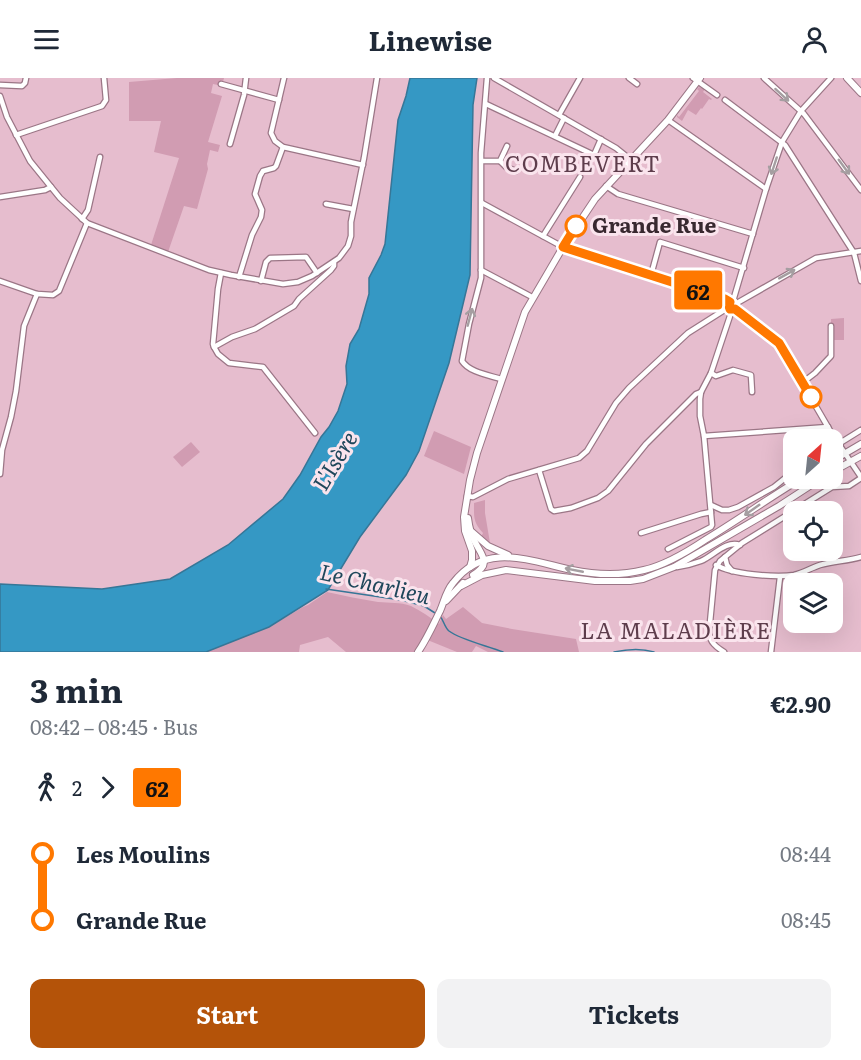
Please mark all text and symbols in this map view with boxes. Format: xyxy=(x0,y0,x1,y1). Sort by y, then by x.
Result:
text: Linewise xyxy=(369,19,492,59)
icon: menu xyxy=(30,23,63,56)
icon: person xyxy=(798,23,831,56)
one-way arrow xyxy=(774,88,789,102)
district label: COMBEVERT xyxy=(505,146,661,179)
one-way arrow xyxy=(768,156,779,175)
one-way arrow xyxy=(837,159,850,175)
place label: Grande Rue xyxy=(592,208,717,239)
marker: Grande Rue xyxy=(565,215,587,237)
one-way arrow xyxy=(779,268,796,280)
line badge: 62 xyxy=(671,270,725,310)
text: 62 xyxy=(686,275,710,306)
one-way arrow xyxy=(465,308,477,327)
unlabelled marker xyxy=(800,386,822,408)
water label: L'Isère xyxy=(303,424,364,496)
north arrow xyxy=(783,429,843,489)
map controls xyxy=(783,429,843,633)
button: locate xyxy=(783,501,843,561)
one-way arrow xyxy=(744,504,760,516)
water label: Le Charlieu xyxy=(317,554,434,611)
one-way arrow xyxy=(564,564,584,575)
button: layers xyxy=(783,573,843,633)
district label: LA MALADIÈRE xyxy=(581,613,771,646)
text: 3 min xyxy=(30,664,123,713)
text: €2.90 xyxy=(770,687,831,720)
text: 08:42 – 08:45 · Bus xyxy=(30,711,198,741)
icon: walk xyxy=(30,771,63,804)
icon: forward xyxy=(91,771,124,804)
text: 2 xyxy=(72,772,82,802)
text: 62 xyxy=(145,772,169,803)
text: Les Moulins xyxy=(76,837,210,870)
text: 08:44 xyxy=(780,838,831,868)
text: Grande Rue xyxy=(76,903,206,936)
text: 08:45 xyxy=(781,904,831,934)
button: Start xyxy=(30,979,425,1048)
button: Tickets xyxy=(437,979,831,1048)

